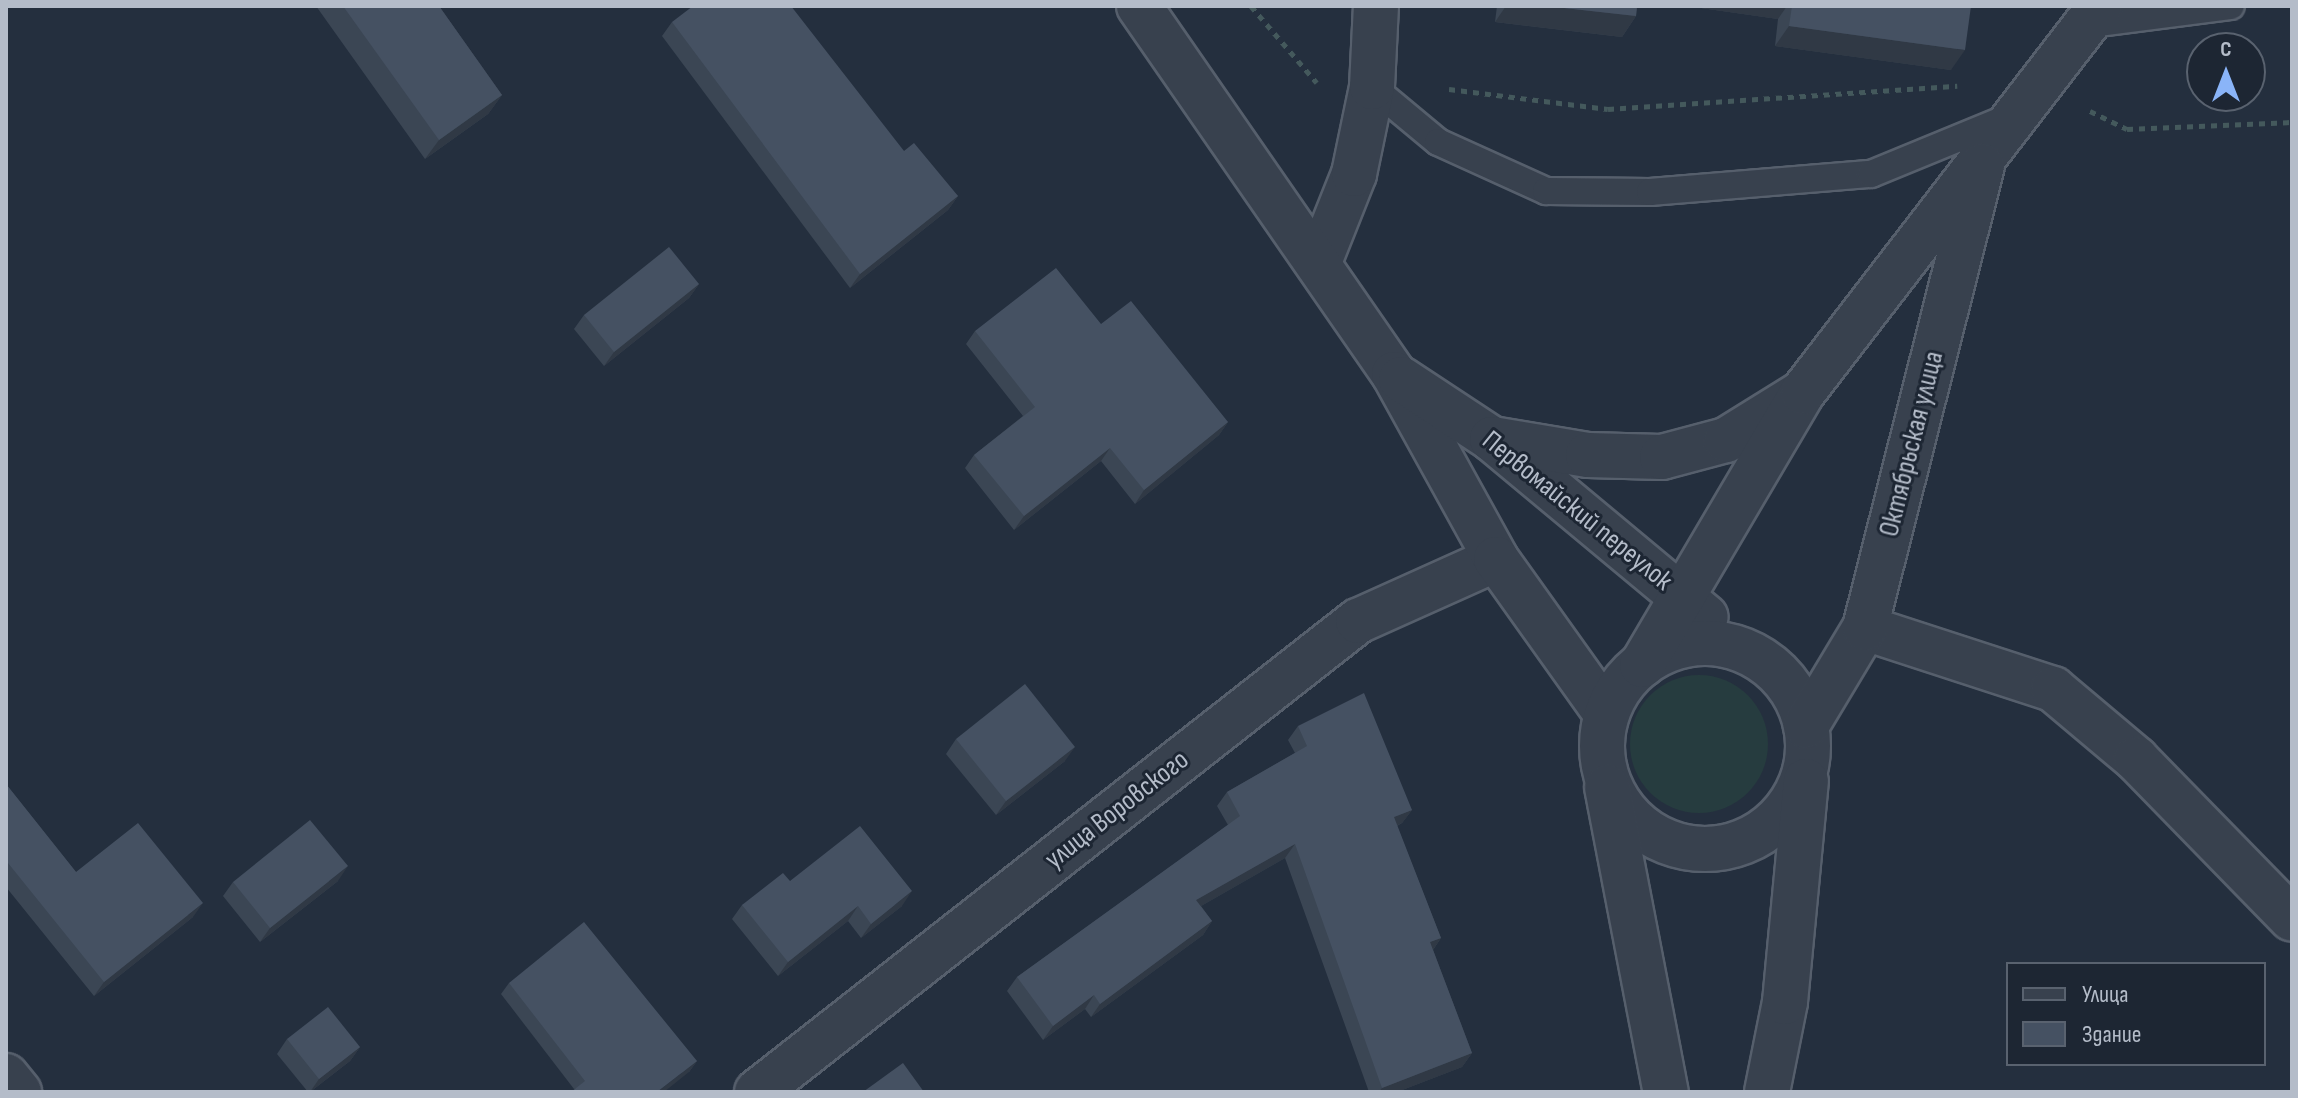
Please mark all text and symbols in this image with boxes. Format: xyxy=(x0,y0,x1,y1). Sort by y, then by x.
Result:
north arrow xyxy=(2186,32,2266,112)
text: С xyxy=(2220,36,2232,63)
street label: Октябрьская улица xyxy=(1873,348,1951,540)
street label: Первомайский переулок xyxy=(1475,424,1679,598)
street label: улица Воровского xyxy=(1038,743,1196,877)
legend xyxy=(2006,962,2266,1066)
text: Улица xyxy=(2082,980,2128,1009)
text: Здание xyxy=(2082,1020,2141,1049)

